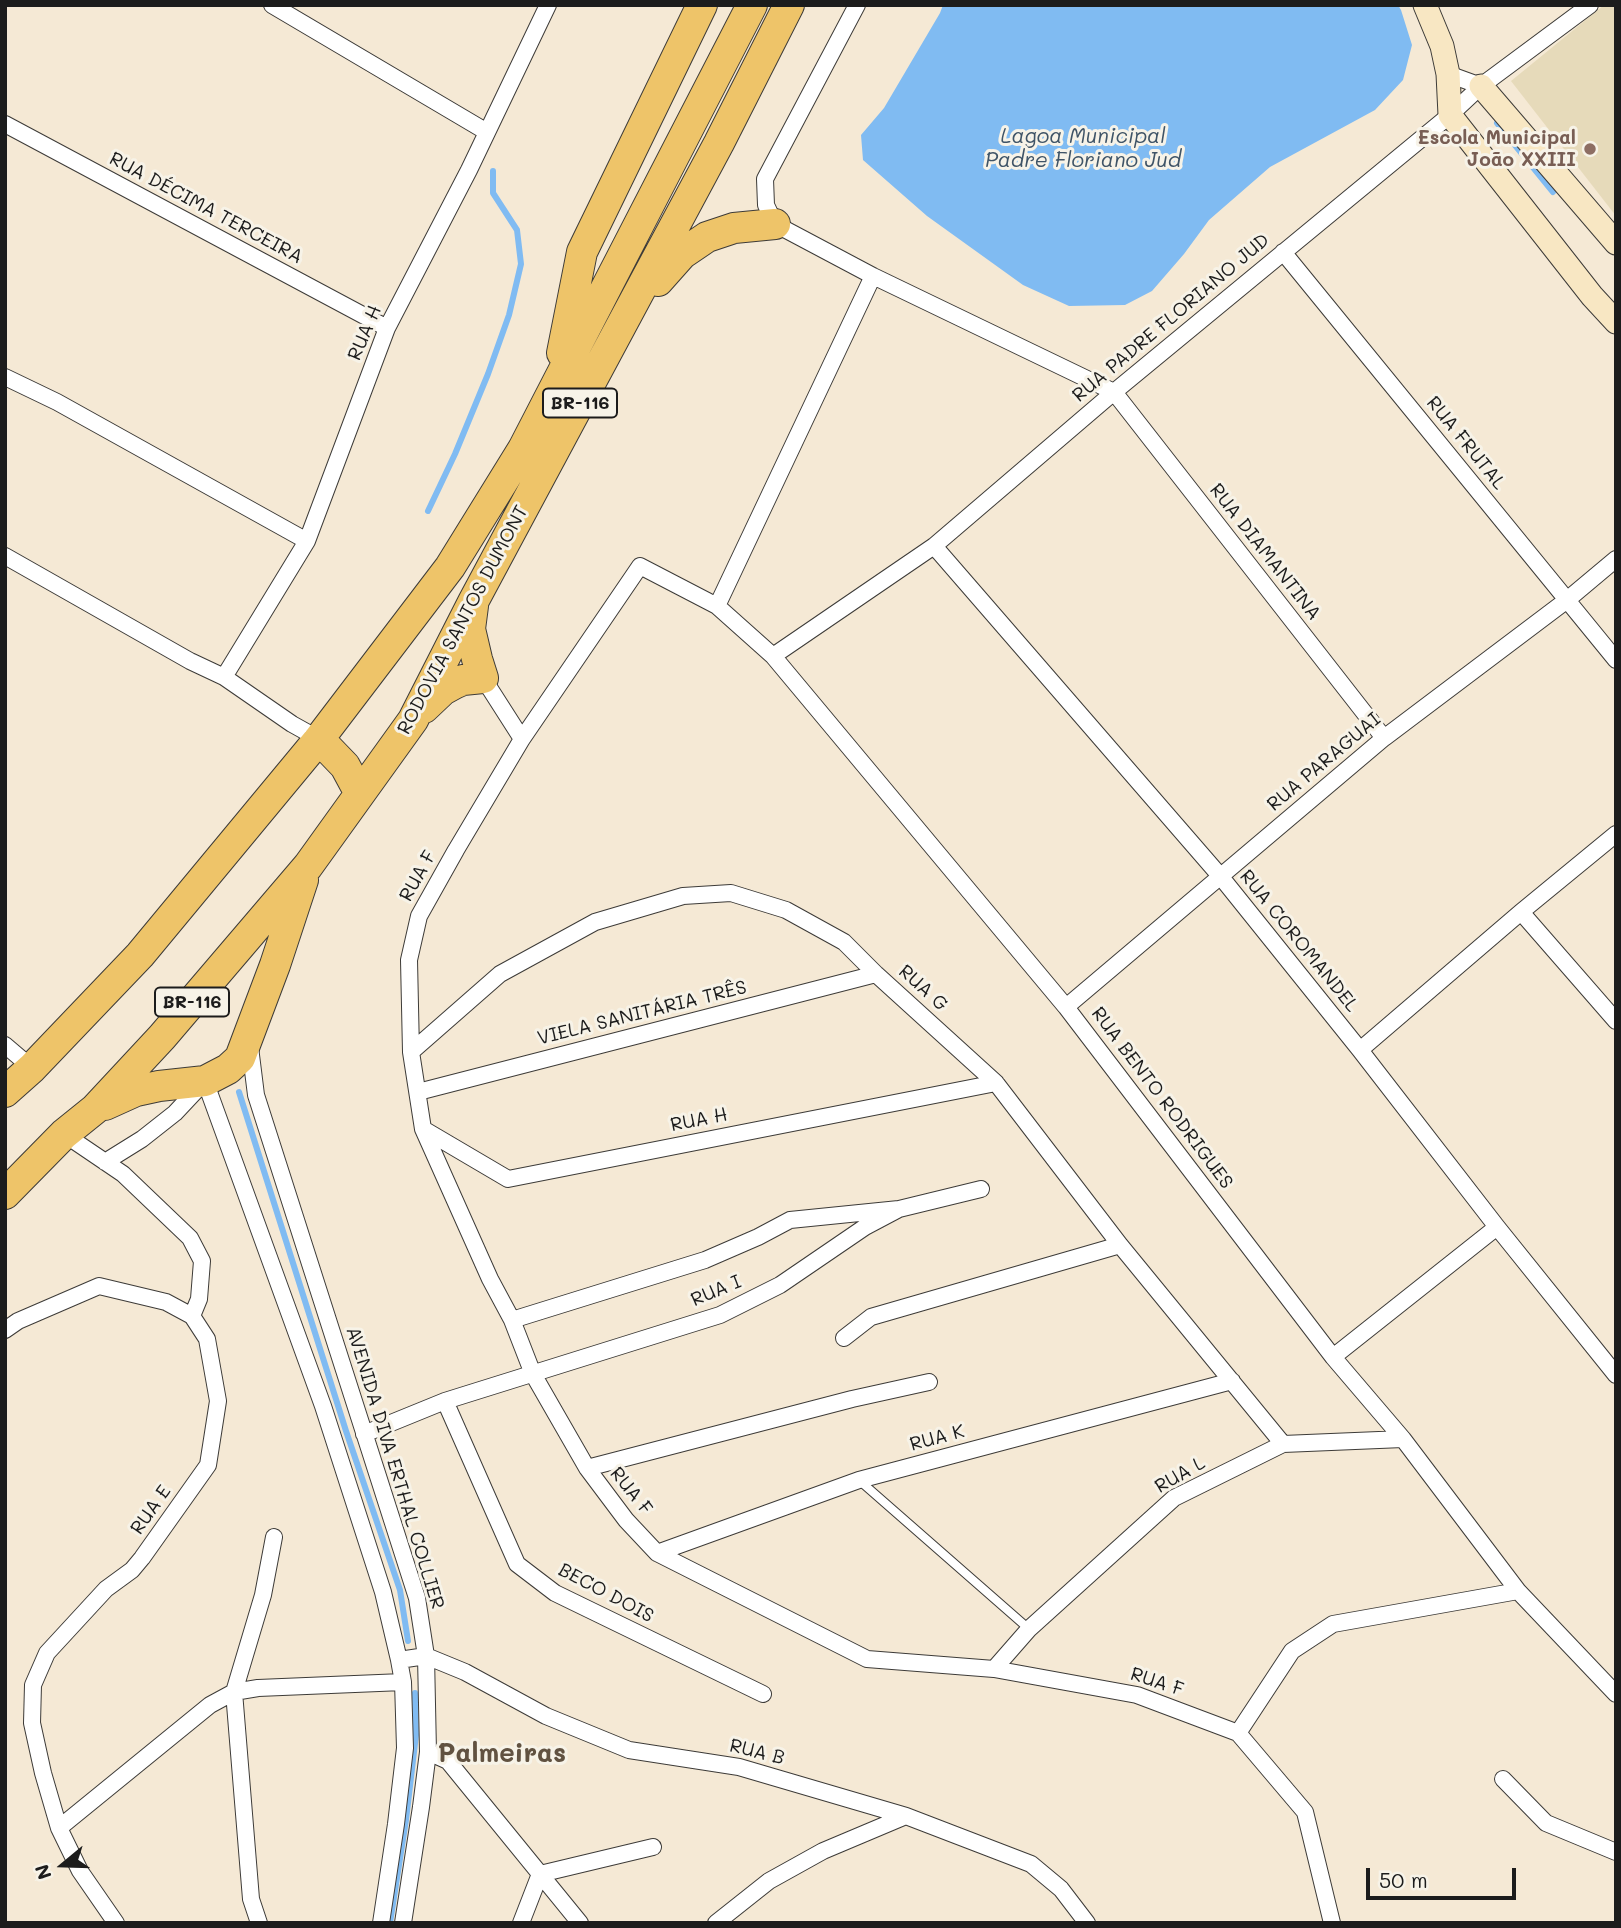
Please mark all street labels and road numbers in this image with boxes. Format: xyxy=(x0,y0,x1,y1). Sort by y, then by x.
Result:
street label: RUA DÉCIMA TERCEIRA xyxy=(105,147,307,269)
street label: RUA PADRE FLORIANO JUD xyxy=(1068,229,1274,407)
street label: RUA H xyxy=(343,302,387,364)
road number: BR-116 xyxy=(543,388,617,418)
street label: RUA FRUTAL xyxy=(1421,392,1511,494)
street label: RUA DIAMANTINA xyxy=(1205,479,1325,625)
street label: RODOVIA SANTOS DUMONT xyxy=(393,502,533,738)
street label: RUA PARAGUAI xyxy=(1263,708,1385,816)
street label: RUA F xyxy=(395,847,441,905)
street label: RUA COROMANDEL xyxy=(1235,865,1363,1017)
street label: RUA G xyxy=(894,960,952,1016)
street label: VIELA SANITÁRIA TRÊS xyxy=(535,976,749,1050)
road number: BR-116 xyxy=(155,987,229,1016)
street label: RUA BENTO RODRIGUES xyxy=(1086,1003,1238,1193)
street label: RUA H xyxy=(669,1103,729,1137)
street label: RUA I xyxy=(687,1270,745,1312)
street label: AVENIDA DIVA ERTHAL COLLIER xyxy=(341,1324,449,1612)
street label: RUA K xyxy=(907,1420,967,1456)
street label: RUA L xyxy=(1151,1452,1209,1498)
street label: RUA F xyxy=(605,1463,657,1519)
street label: RUA E xyxy=(126,1481,176,1539)
street label: BECO DOIS xyxy=(555,1558,657,1628)
street label: RUA F xyxy=(1127,1663,1187,1701)
street label: RUA B xyxy=(727,1734,787,1770)

